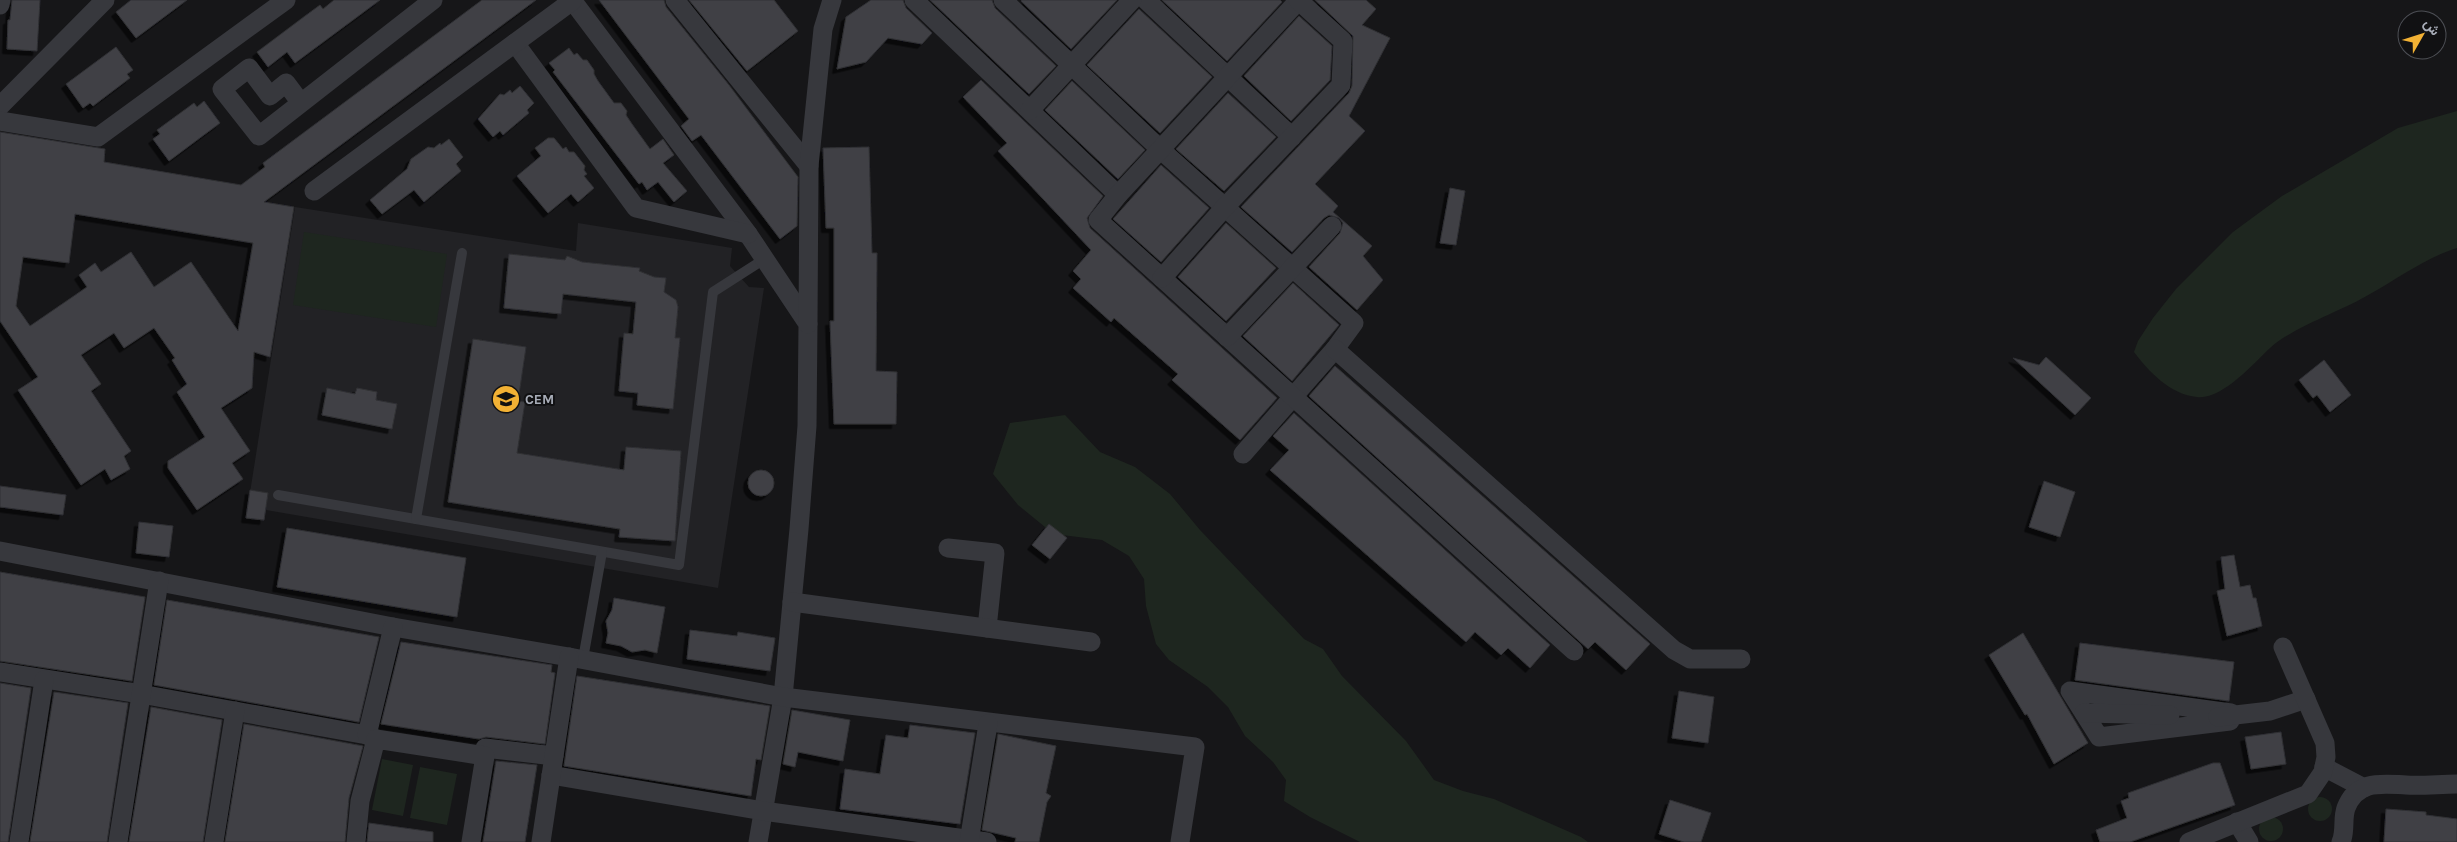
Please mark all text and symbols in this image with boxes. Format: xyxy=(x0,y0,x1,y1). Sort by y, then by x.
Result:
north arrow xyxy=(2397,10,2447,60)
text: ش xyxy=(2420,15,2444,39)
school or university icon: CEM xyxy=(491,384,521,414)
place label: CEM xyxy=(525,391,554,408)

